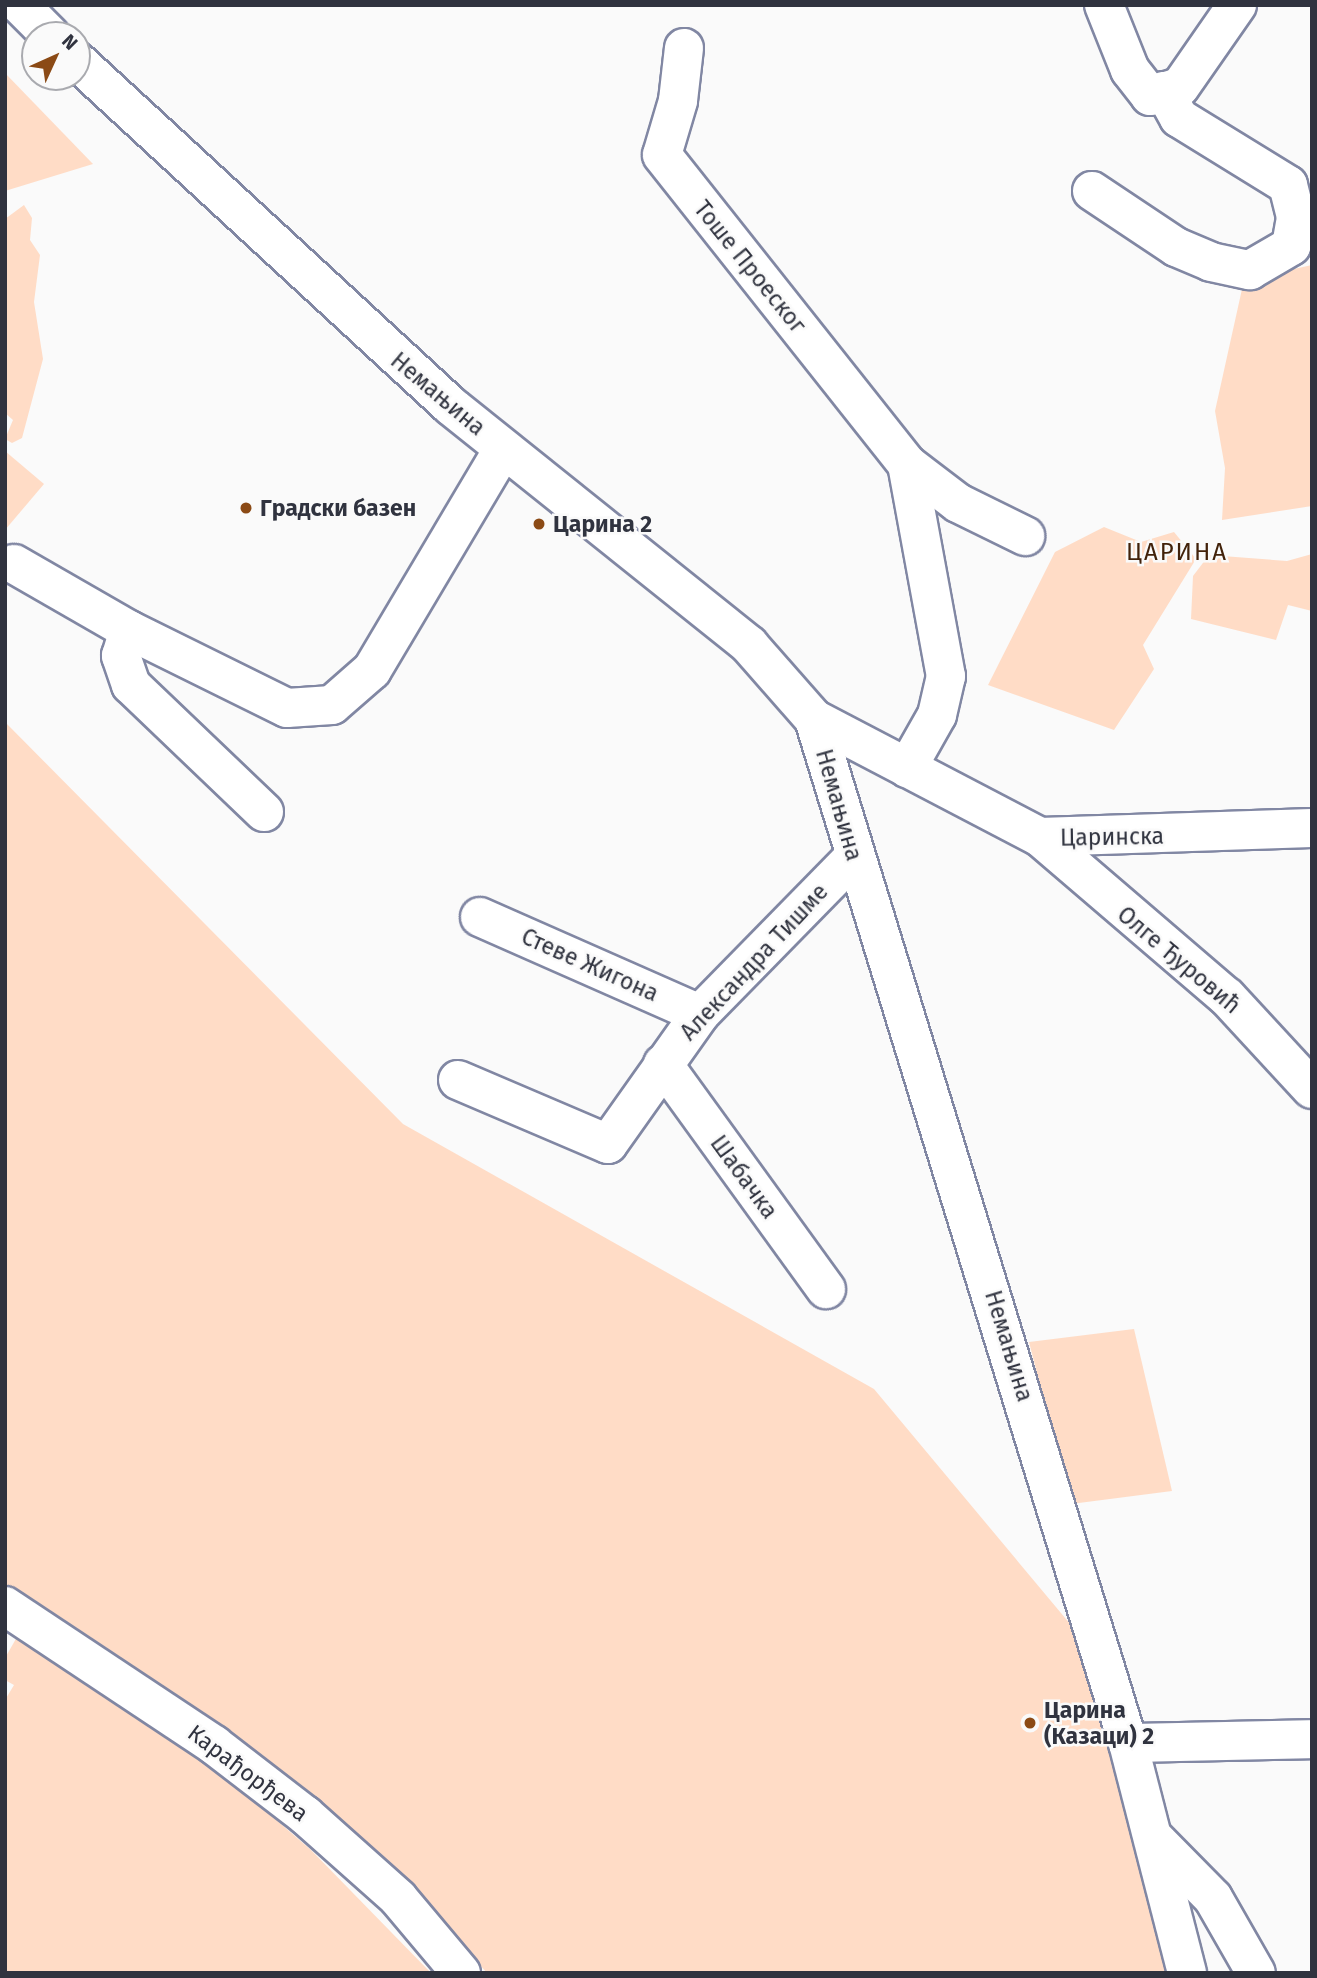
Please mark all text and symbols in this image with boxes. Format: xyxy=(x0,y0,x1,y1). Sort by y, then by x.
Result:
north arrow xyxy=(21,21,91,91)
text: N xyxy=(57,30,82,55)
street label: Тоше Проеског xyxy=(688,195,812,339)
street label: Немањина xyxy=(385,347,491,441)
place label: Градски базен xyxy=(260,494,416,522)
marker: Градски базен xyxy=(238,500,254,516)
place label: Царина 2 xyxy=(553,510,652,538)
marker: Царина 2 xyxy=(531,516,547,532)
district label: ЦАРИНА xyxy=(1127,539,1227,567)
street label: Немањина xyxy=(810,746,868,864)
street label: Царинска xyxy=(1060,822,1164,852)
street label: Александра Тишме xyxy=(674,878,834,1046)
street label: Олге Ђуровић xyxy=(1112,901,1246,1019)
street label: Стеве Жигона xyxy=(517,922,663,1008)
street label: Шабачка xyxy=(705,1130,783,1224)
street label: Немањина xyxy=(979,1287,1039,1405)
place label: Царина (Казаци) 2 xyxy=(1044,1696,1154,1750)
marker: Царина (Казаци) 2 xyxy=(1022,1715,1038,1731)
street label: Карађорђева xyxy=(182,1719,314,1827)

